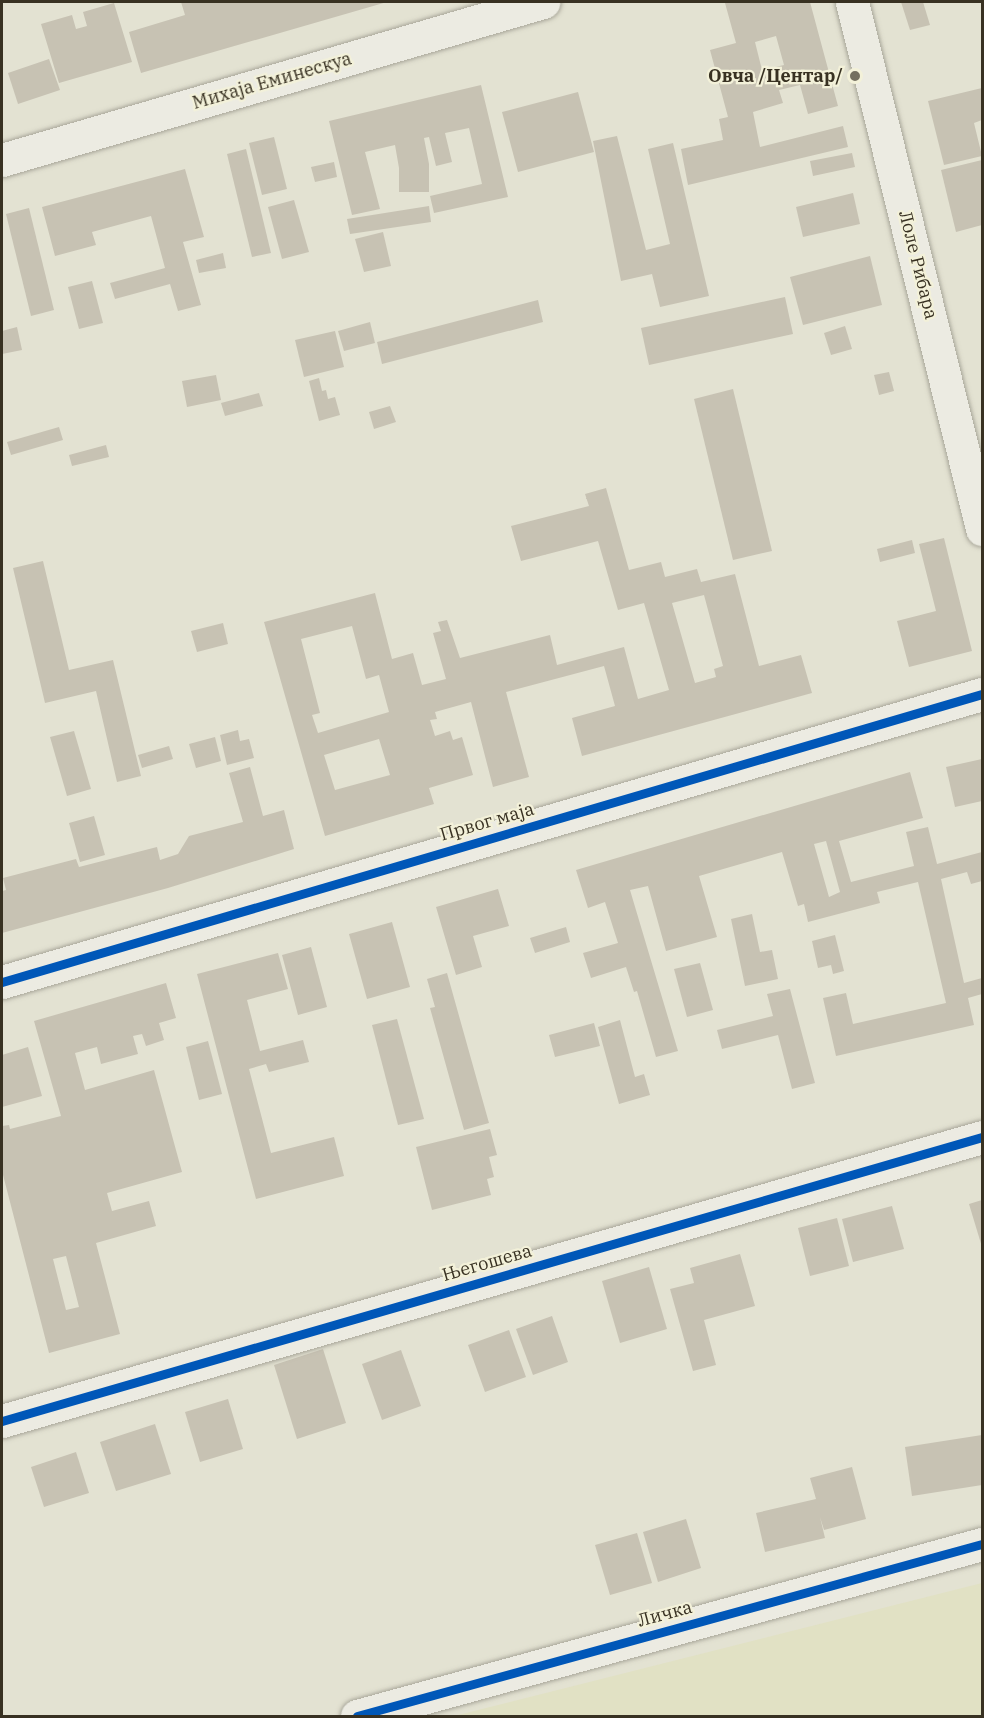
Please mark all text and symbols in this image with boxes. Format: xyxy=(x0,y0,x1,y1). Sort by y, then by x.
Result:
street label: Михаја Еминескуа xyxy=(190,48,354,114)
place label: Овча /Центар/ xyxy=(708,65,843,87)
marker: Овча /Центар/ xyxy=(848,69,862,83)
street label: Лоле Рибара xyxy=(894,208,942,322)
street label: Првог маја xyxy=(437,798,537,846)
street label: Његошева xyxy=(440,1240,534,1286)
street label: Личка xyxy=(635,1596,695,1632)

